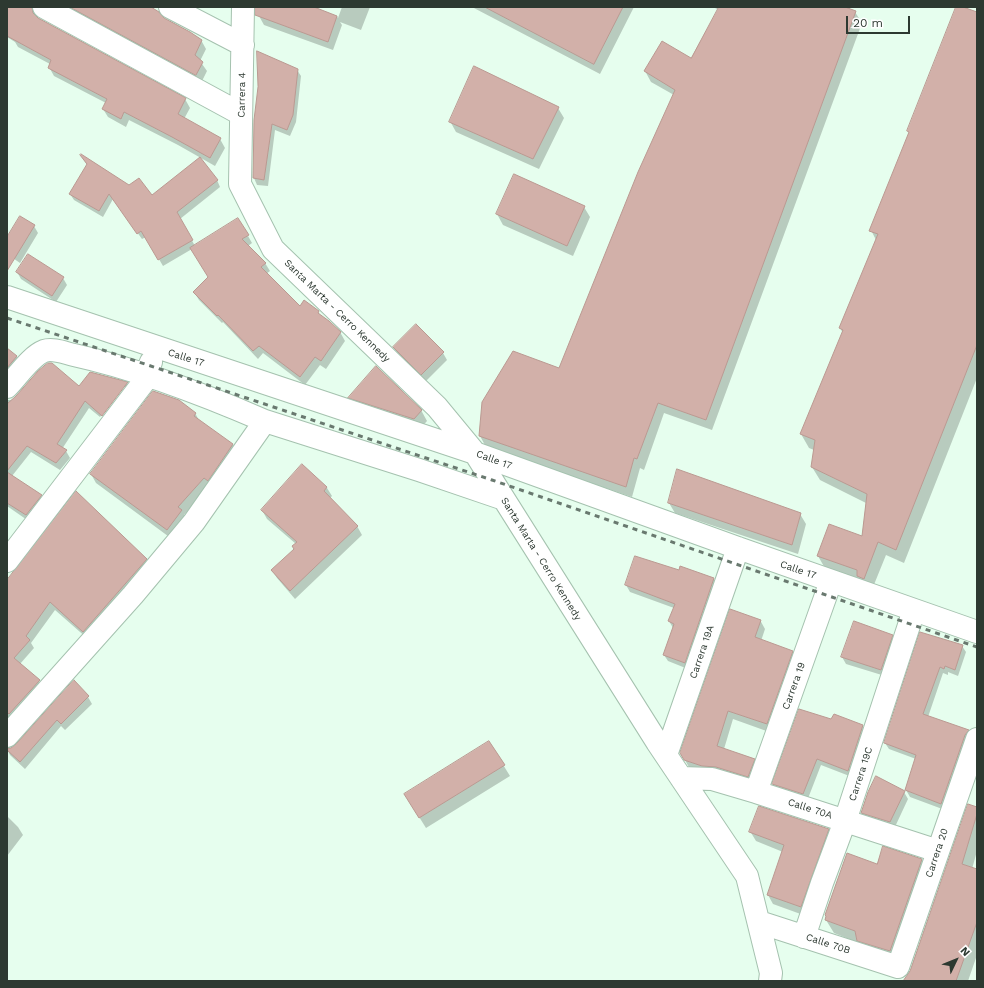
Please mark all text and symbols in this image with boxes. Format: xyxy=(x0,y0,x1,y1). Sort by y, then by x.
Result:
scale bar xyxy=(848,8,912,34)
text: 20 m xyxy=(853,16,883,30)
street label: Carrera 4 xyxy=(236,72,248,118)
street label: Santa Marta - Cerro Kennedy xyxy=(282,257,392,365)
street label: Calle 17 xyxy=(166,347,206,369)
street label: Calle 17 xyxy=(474,448,514,472)
street label: Santa Marta - Cerro Kennedy xyxy=(498,495,584,623)
street label: Calle 17 xyxy=(778,558,818,582)
street label: Carrera 19A xyxy=(687,624,717,680)
street label: Carrera 19 xyxy=(780,661,808,711)
street label: Carrera 19C xyxy=(847,745,875,803)
street label: Calle 70A xyxy=(786,796,834,822)
street label: Carrera 20 xyxy=(923,827,951,879)
street label: Calle 70B xyxy=(804,931,852,957)
north arrow xyxy=(936,940,976,980)
text: N xyxy=(958,944,973,959)

